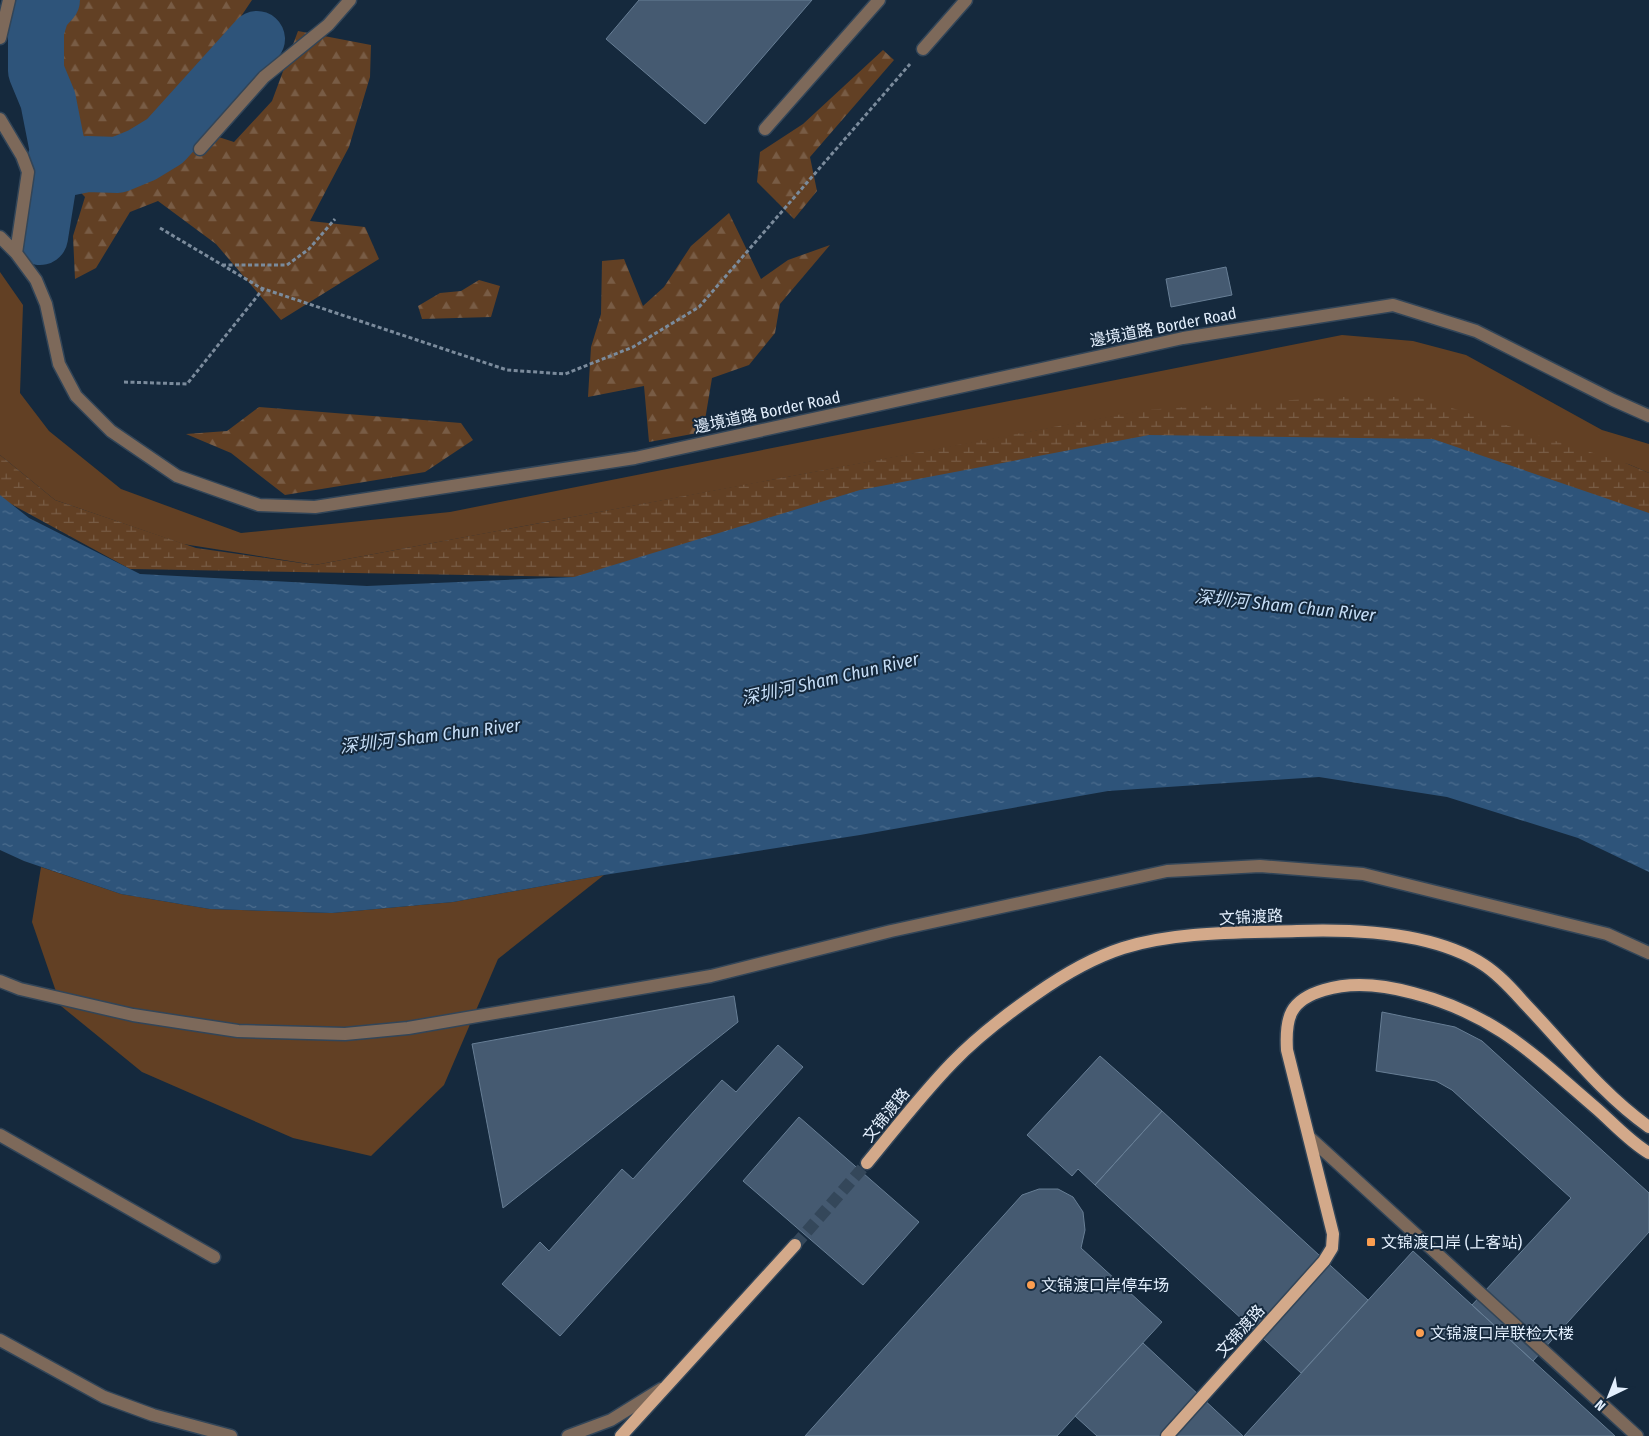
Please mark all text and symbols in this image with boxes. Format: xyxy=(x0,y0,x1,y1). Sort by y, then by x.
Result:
street label: 邊境道路 Border Road xyxy=(1088,303,1238,351)
street label: 邊境道路 Border Road xyxy=(692,387,842,437)
water label: 深圳河 Sham Chun River xyxy=(1193,586,1377,627)
water label: 深圳河 Sham Chun River xyxy=(739,648,922,710)
water label: 深圳河 Sham Chun River xyxy=(338,714,522,758)
street label: 文锦渡路 xyxy=(1219,906,1283,928)
street label: 文锦渡路 xyxy=(858,1084,914,1146)
place label: 文锦渡口岸 (上客站) xyxy=(1381,1233,1522,1252)
marker: 文锦渡口岸 (上客站) xyxy=(1365,1236,1377,1248)
place label: 文锦渡口岸停车场 xyxy=(1041,1276,1169,1295)
marker: 文锦渡口岸停车场 xyxy=(1025,1279,1037,1291)
street label: 文锦渡路 xyxy=(1212,1301,1268,1361)
place label: 文锦渡口岸联检大楼 xyxy=(1430,1324,1574,1343)
marker: 文锦渡口岸联检大楼 xyxy=(1414,1327,1426,1339)
north arrow xyxy=(1584,1371,1634,1421)
text: N xyxy=(1592,1396,1609,1414)

